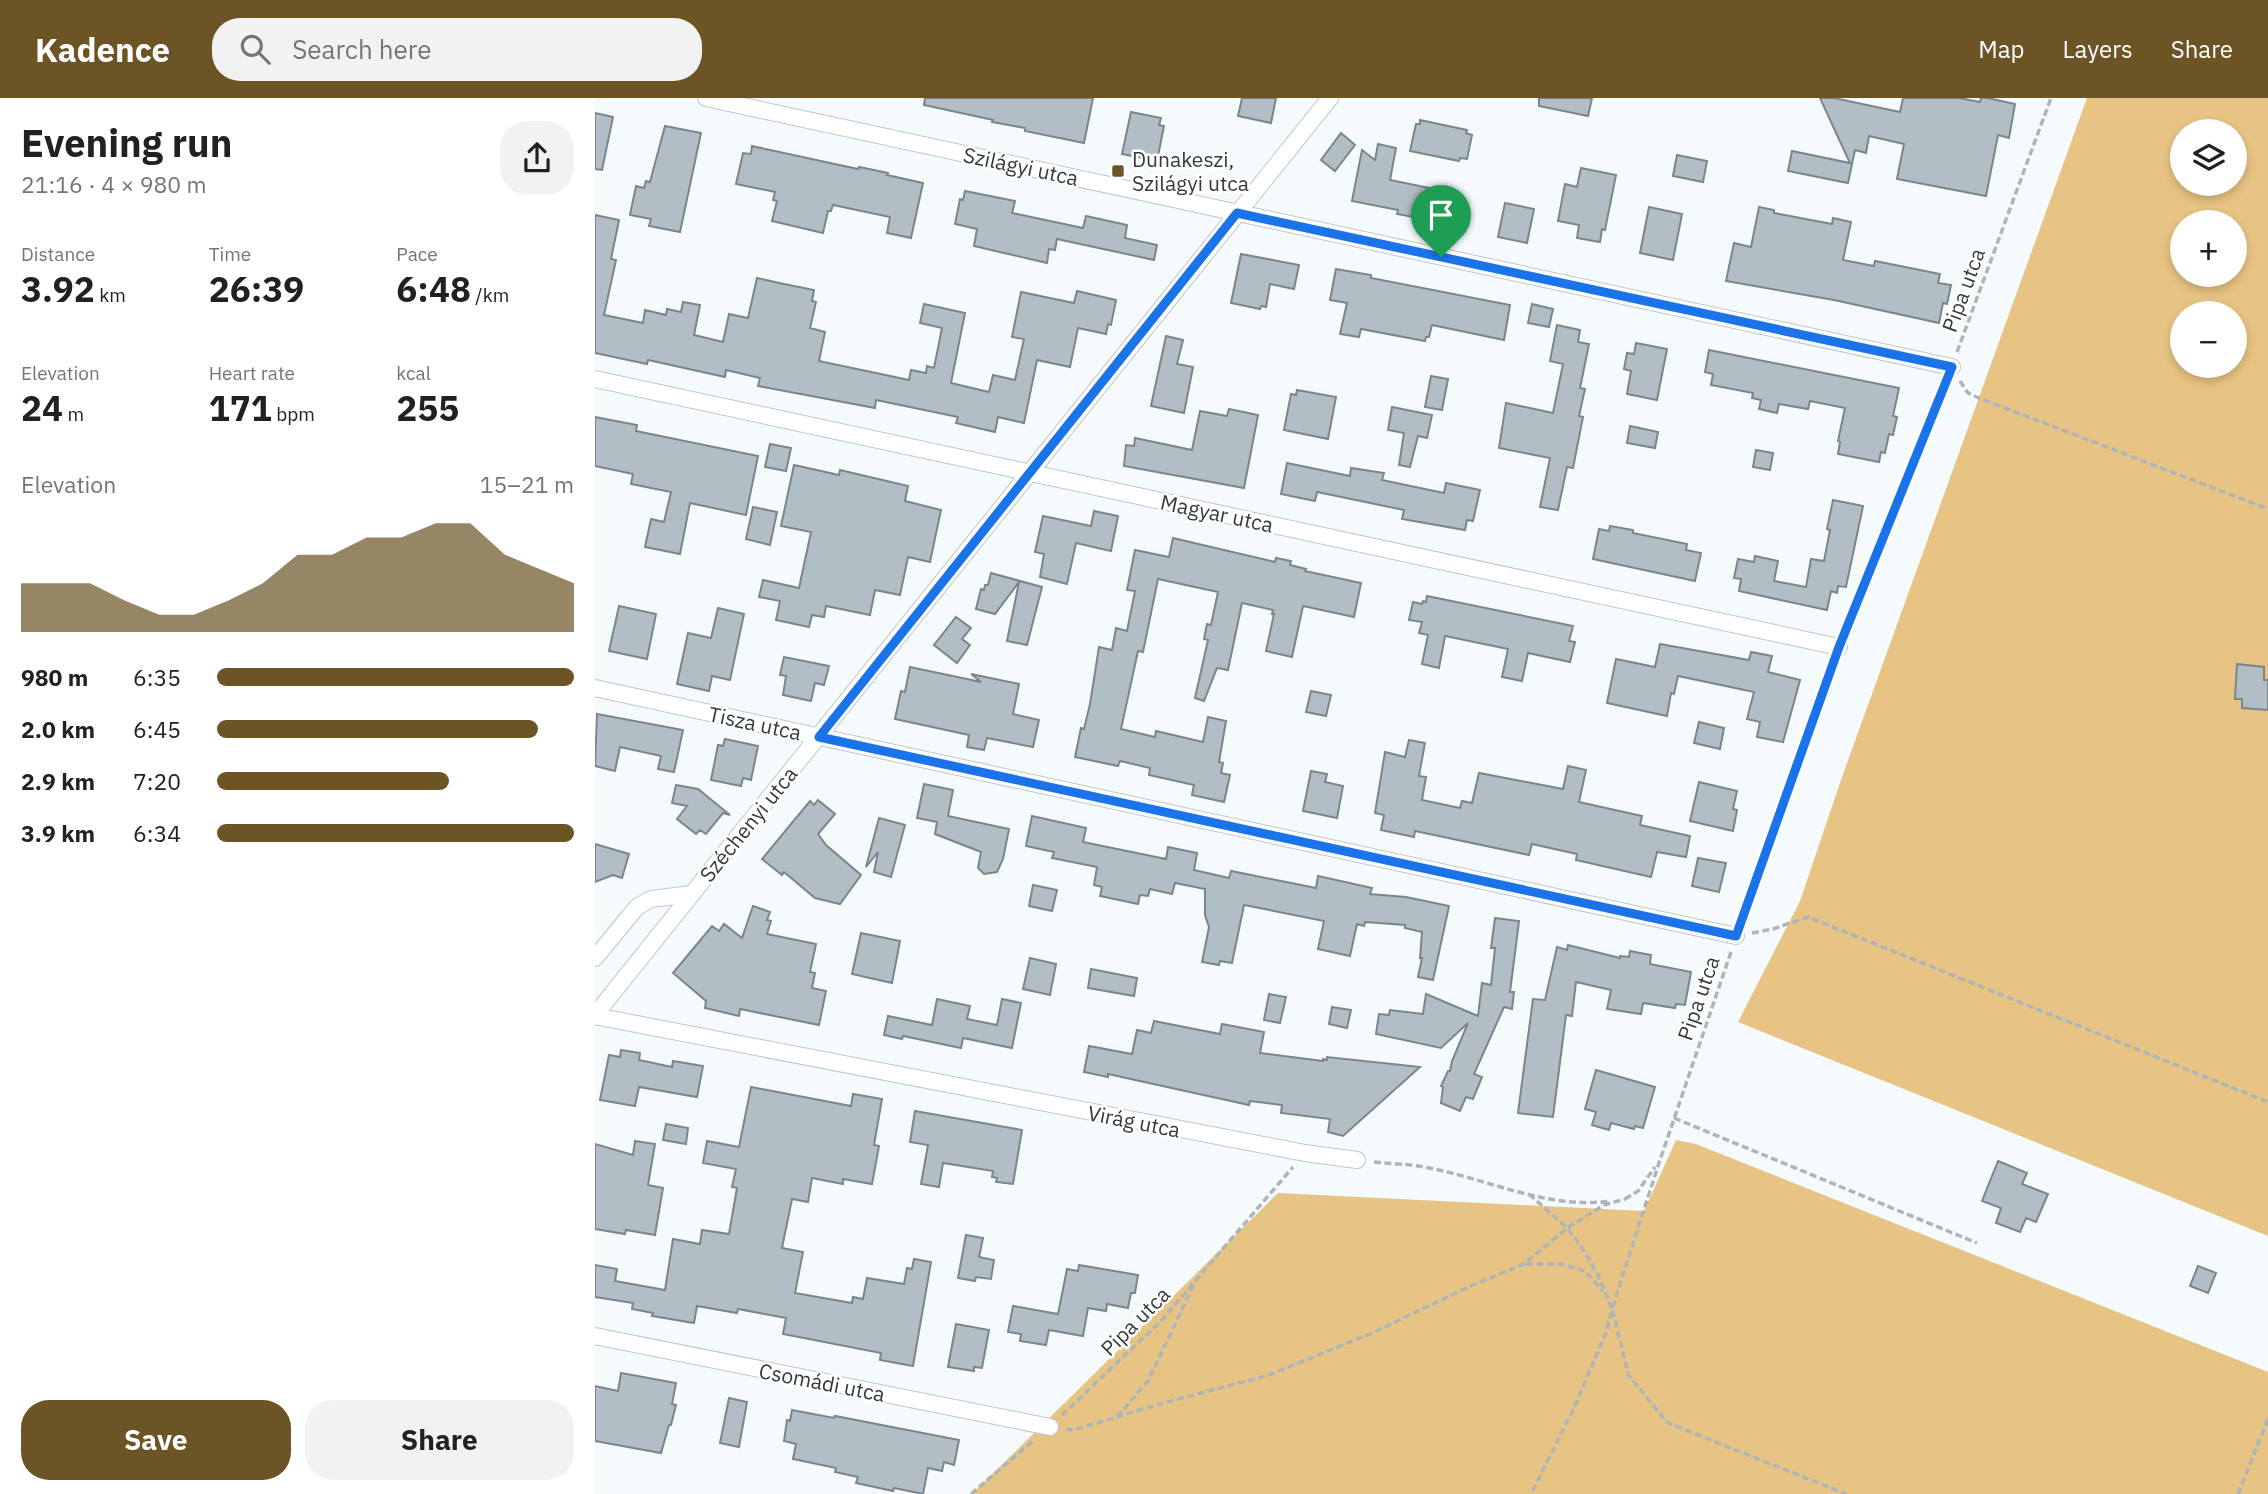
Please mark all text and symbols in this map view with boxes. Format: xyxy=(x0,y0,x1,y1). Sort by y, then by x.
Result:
search box xyxy=(212,18,702,81)
text: Kadence xyxy=(35,28,170,71)
icon: search xyxy=(236,30,274,68)
text: Search here xyxy=(292,32,432,66)
text: Map xyxy=(1978,33,2025,65)
text: Layers xyxy=(2063,33,2133,65)
text: Share xyxy=(2171,33,2233,65)
text: Evening run xyxy=(21,118,232,167)
map controls xyxy=(2170,119,2247,378)
button: layers xyxy=(2170,119,2247,196)
button: share xyxy=(500,121,574,195)
street label: Szilágyi utca xyxy=(961,140,1081,192)
place label: Dunakeszi, Szilágyi utca xyxy=(1132,145,1249,197)
marker: Dunakeszi, Szilágyi utca xyxy=(1110,163,1126,179)
text: 21:16 · 4 × 980 m xyxy=(21,169,207,199)
pin xyxy=(1411,185,1471,257)
icon: arrive xyxy=(1422,196,1460,234)
button: + xyxy=(2170,210,2247,287)
text: Distance xyxy=(21,242,95,266)
text: Time xyxy=(209,242,251,266)
text: Pace xyxy=(396,242,438,266)
street label: Pipa utca xyxy=(1935,244,1991,336)
text: 3.92 xyxy=(21,266,95,312)
text: 26:39 xyxy=(209,266,304,312)
text: 6:48 xyxy=(396,266,471,312)
text: km xyxy=(95,283,126,307)
text: /km xyxy=(471,283,509,307)
button: − xyxy=(2170,301,2247,378)
text: Elevation xyxy=(21,361,100,385)
text: Heart rate xyxy=(209,361,295,385)
text: kcal xyxy=(396,361,431,385)
text: 24 xyxy=(21,385,63,431)
text: 171 xyxy=(209,385,272,431)
text: 255 xyxy=(396,385,459,431)
text: m xyxy=(63,402,84,426)
text: bpm xyxy=(272,402,315,426)
text: Elevation xyxy=(21,469,116,499)
text: 15–21 m xyxy=(480,469,574,499)
street label: Magyar utca xyxy=(1158,487,1276,539)
text: 980 m xyxy=(21,662,88,692)
text: 6:35 xyxy=(133,662,181,692)
street label: Tisza utca xyxy=(706,700,804,746)
text: 2.0 km xyxy=(21,714,95,744)
text: 6:45 xyxy=(133,714,181,744)
street label: Széchenyi utca xyxy=(693,761,803,887)
text: 2.9 km xyxy=(21,766,95,796)
text: 7:20 xyxy=(133,766,181,796)
text: 3.9 km xyxy=(21,818,95,848)
text: 6:34 xyxy=(133,818,181,848)
street label: Pipa utca xyxy=(1671,952,1725,1044)
street label: Virág utca xyxy=(1085,1098,1183,1144)
street label: Pipa utca xyxy=(1094,1280,1176,1362)
street label: Csomádi utca xyxy=(757,1356,887,1408)
button: Save xyxy=(21,1400,291,1480)
button: Share xyxy=(305,1400,574,1480)

